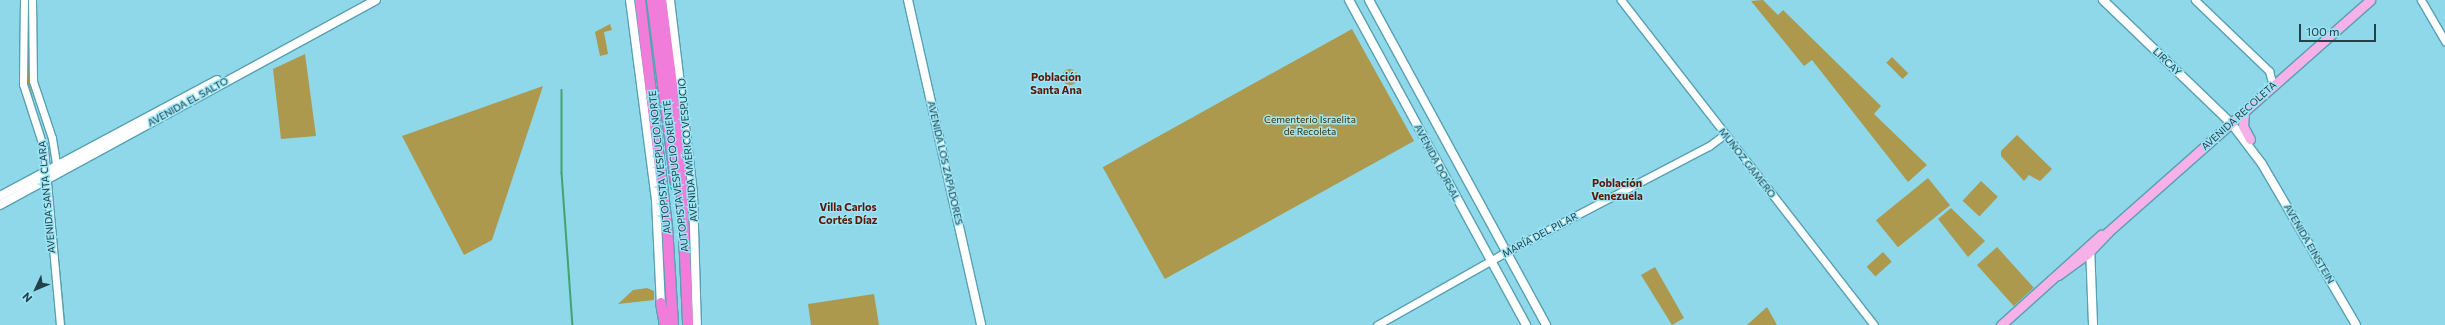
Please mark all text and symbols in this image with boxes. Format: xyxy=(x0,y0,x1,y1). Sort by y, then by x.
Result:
scale bar xyxy=(2301,16,2378,42)
text: 100 m xyxy=(2306,24,2340,38)
street label: LIRCAY xyxy=(2150,46,2184,78)
district label: Población Santa Ana xyxy=(1030,71,1082,97)
street label: AVENIDA EL SALTO xyxy=(145,75,231,129)
street label: AVENIDA AMÉRICO VESPUCIO xyxy=(676,78,700,222)
street label: AVENIDA RECOLETA xyxy=(2199,79,2279,153)
street label: AUTOPISTA VESPUCIO NORTE xyxy=(647,90,673,234)
street label: AUTOPISTA VESPUCIO ORIENTE xyxy=(661,99,691,253)
street label: AVENIDA LOS ZAPADORES xyxy=(925,100,965,226)
park label: Cementerio Israelita de Recoleta xyxy=(1264,113,1356,136)
street label: AVENIDA DORSAL xyxy=(1412,122,1462,204)
street label: MUÑOZ GAMERO xyxy=(1716,126,1778,200)
street label: AVENIDA SANTA CLARA xyxy=(36,140,58,254)
district label: Población Venezuela xyxy=(1591,177,1643,203)
district label: Villa Carlos Cortés Díaz xyxy=(819,201,877,227)
street label: AVENIDA EINSTEIN xyxy=(2281,202,2337,286)
street label: MARÍA DEL PILAR xyxy=(1500,210,1580,260)
north arrow xyxy=(16,269,56,309)
text: N xyxy=(19,290,35,305)

